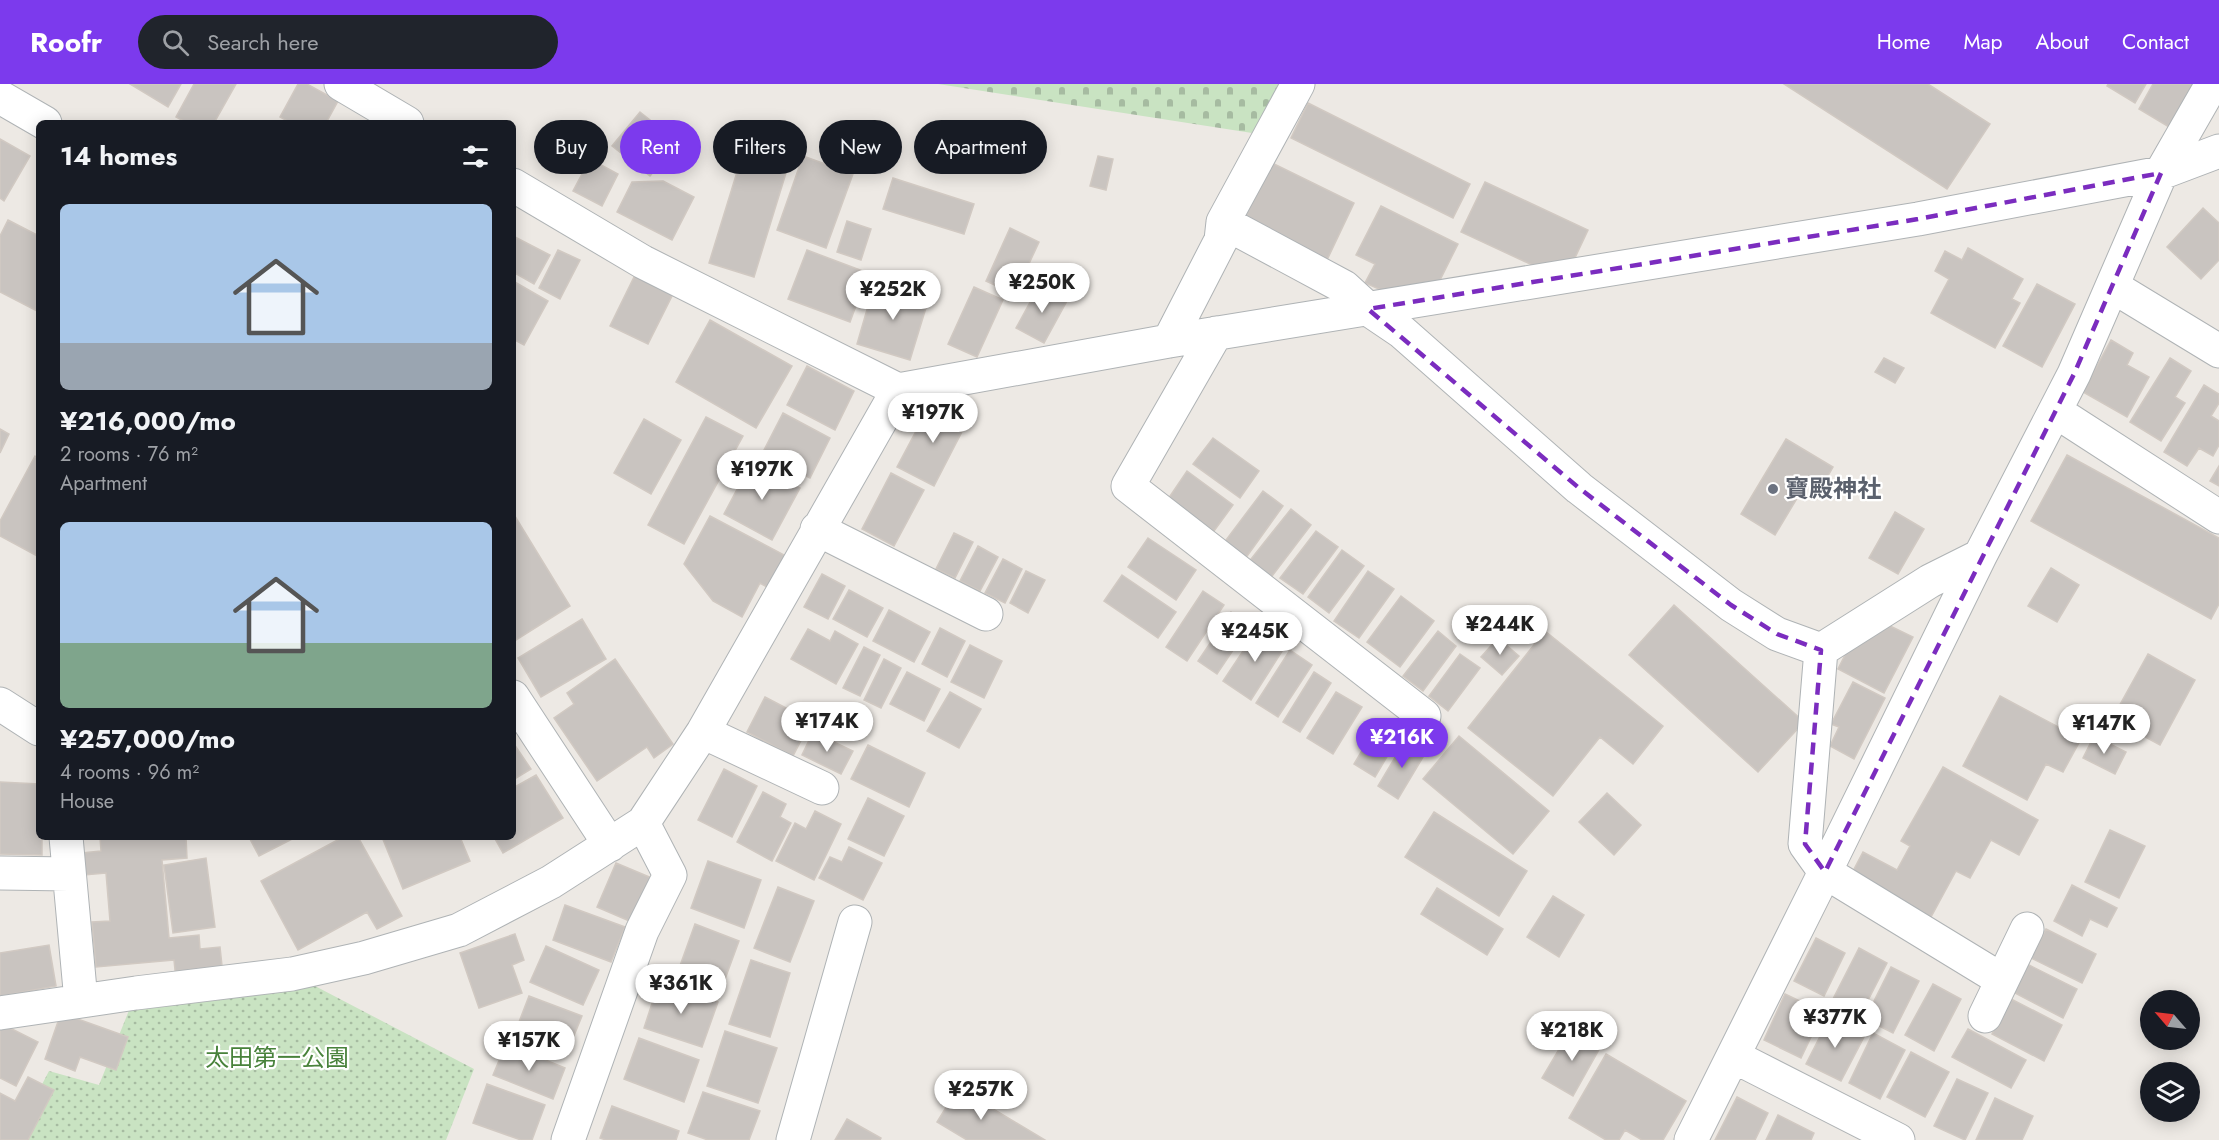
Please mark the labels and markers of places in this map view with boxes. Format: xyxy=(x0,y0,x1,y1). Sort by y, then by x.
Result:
pin: ¥250K xyxy=(1000,263,1084,314)
pin: ¥252K xyxy=(851,270,935,321)
pin: ¥197K xyxy=(891,393,975,444)
pin: ¥197K xyxy=(720,450,804,501)
place label: 寶殿神社 xyxy=(1785,471,1881,506)
marker: 寶殿神社 xyxy=(1766,482,1780,496)
pin: ¥244K xyxy=(1458,605,1542,656)
pin: ¥245K xyxy=(1213,612,1297,663)
pin: ¥174K xyxy=(785,702,869,753)
pin: ¥147K xyxy=(2062,704,2146,755)
pin: ¥216K xyxy=(1360,718,1444,769)
pin: ¥361K xyxy=(639,964,723,1015)
pin: ¥377K xyxy=(1793,998,1877,1049)
pin: ¥218K xyxy=(1530,1011,1614,1062)
pin: ¥157K xyxy=(487,1021,571,1072)
pin: ¥257K xyxy=(939,1070,1023,1121)

